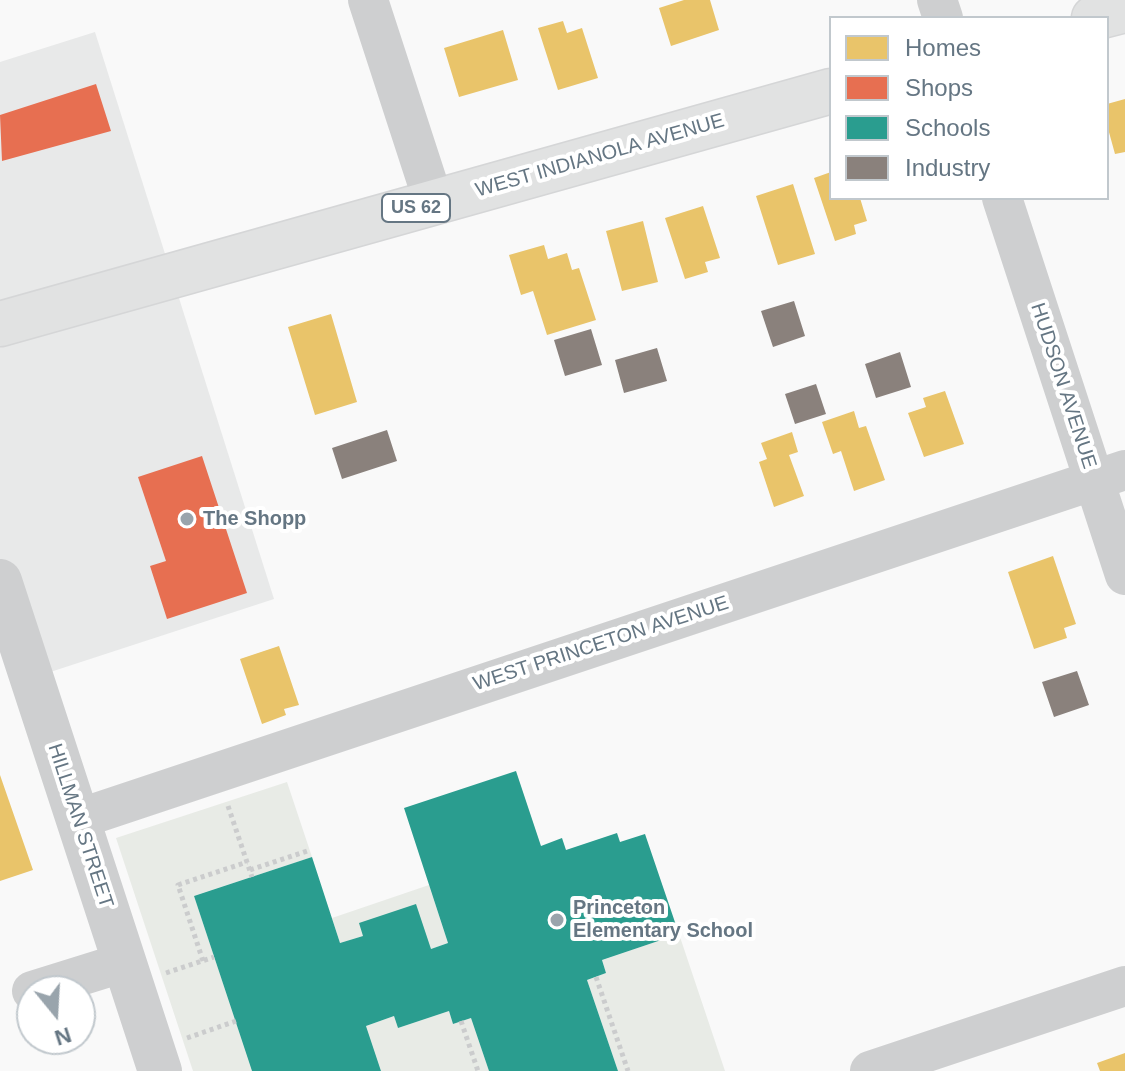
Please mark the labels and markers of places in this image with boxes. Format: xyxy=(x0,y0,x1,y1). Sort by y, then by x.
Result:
place label: The Shopp xyxy=(203,507,306,531)
marker: The Shopp xyxy=(178,510,196,528)
place label: Princeton Elementary School xyxy=(573,896,753,943)
marker: Princeton Elementary School xyxy=(548,911,566,929)

